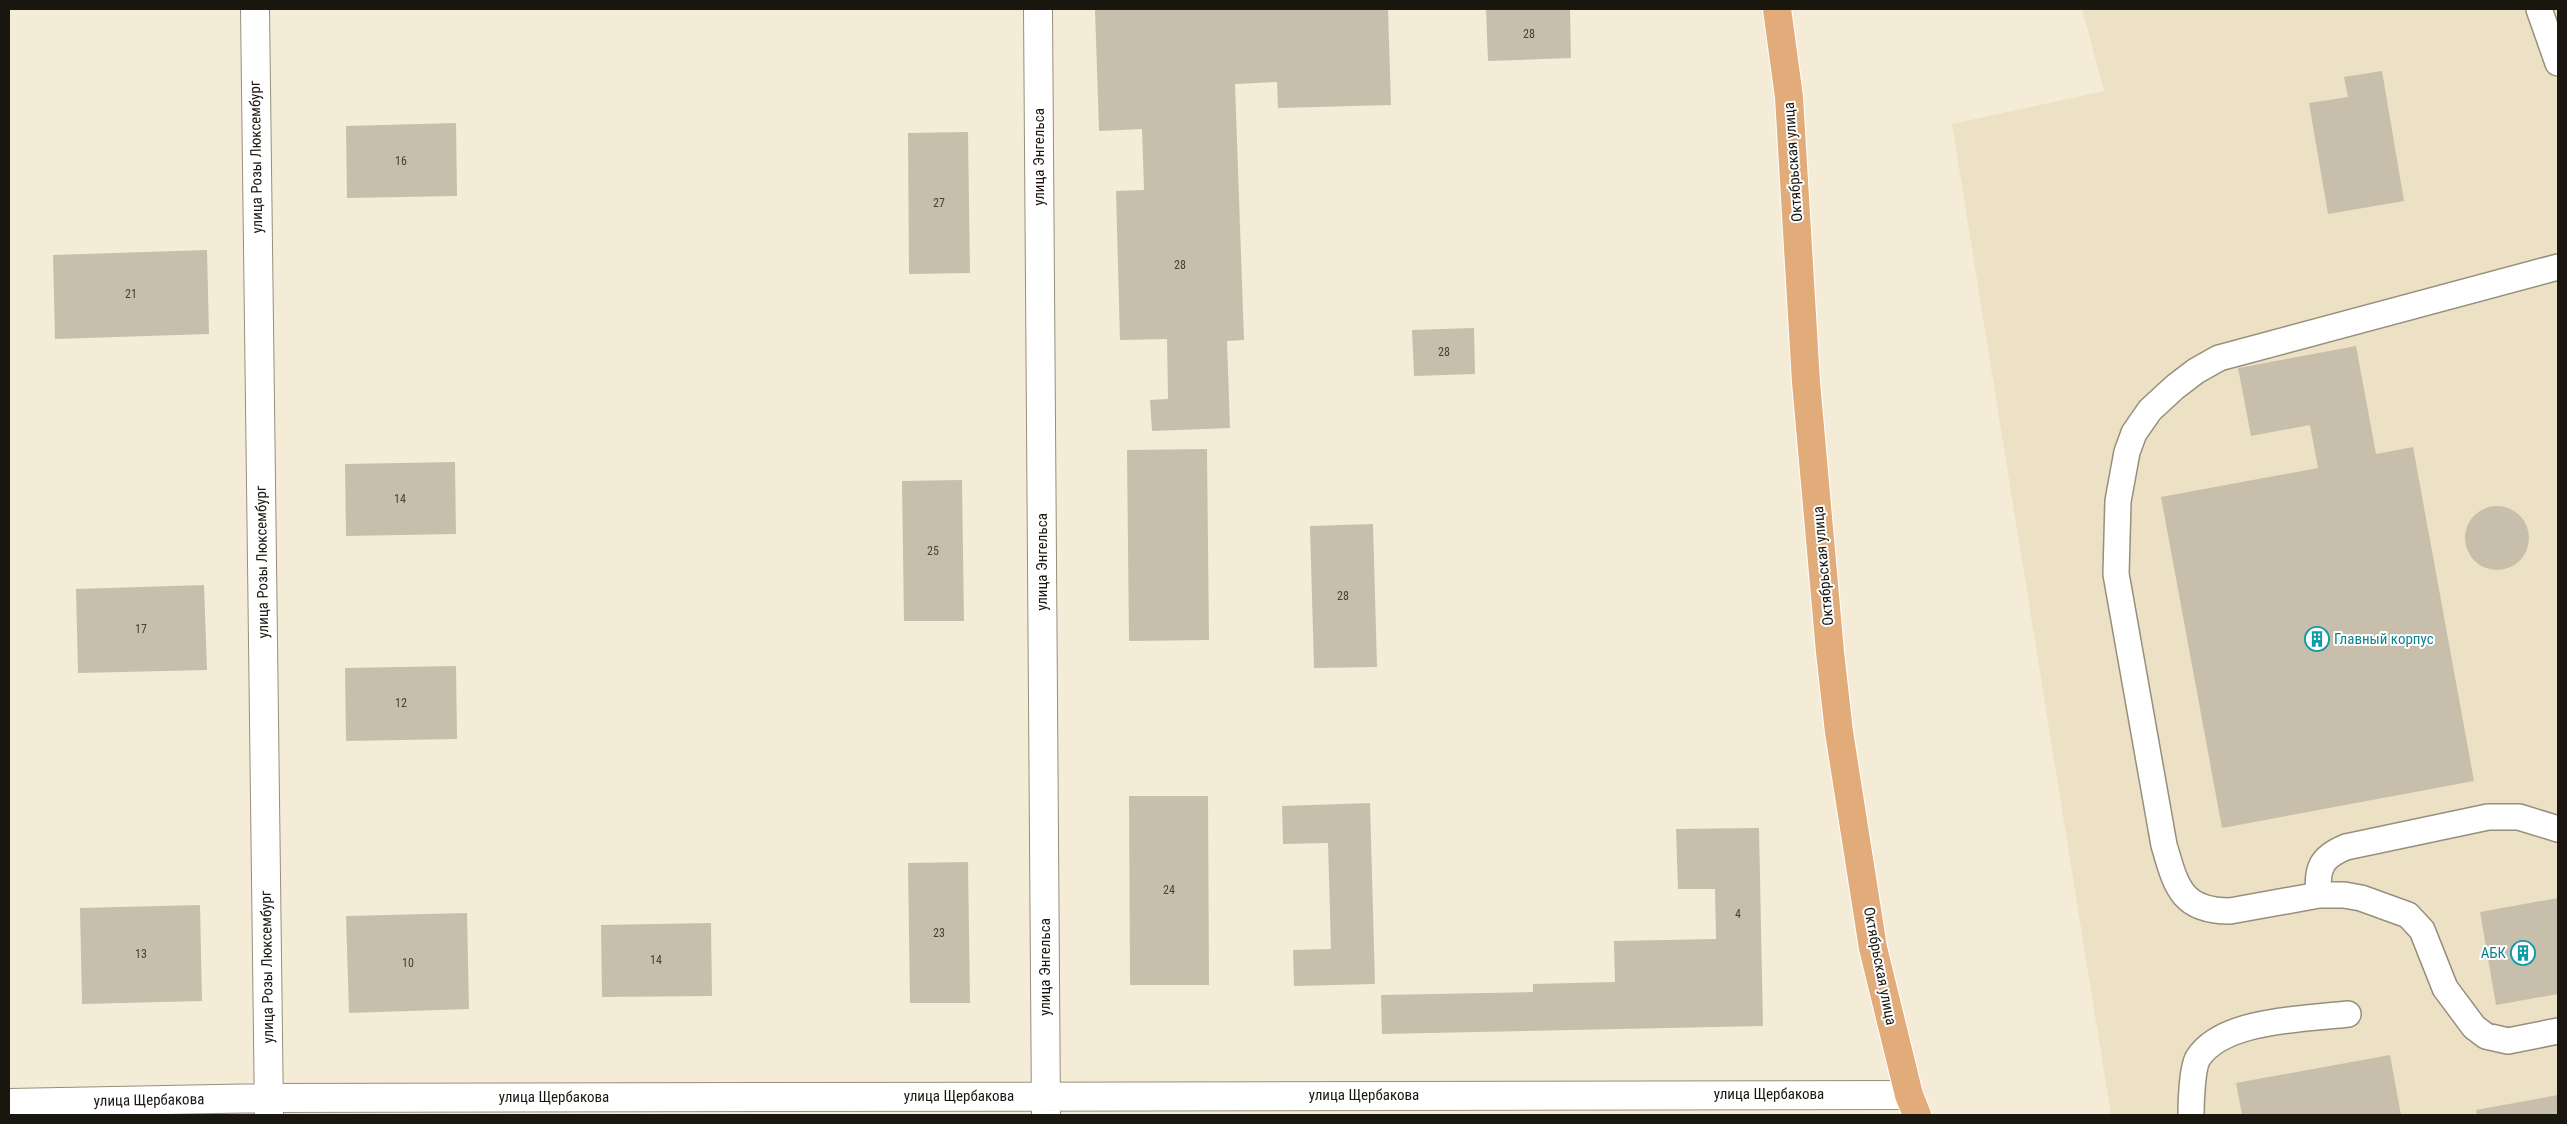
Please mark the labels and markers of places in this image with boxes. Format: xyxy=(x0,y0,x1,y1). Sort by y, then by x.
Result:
building icon: Главный корпус xyxy=(2304,626,2330,652)
place label: Главный корпус xyxy=(2334,630,2434,648)
building icon: АБК xyxy=(2510,940,2536,966)
place label: АБК xyxy=(2481,944,2507,962)

